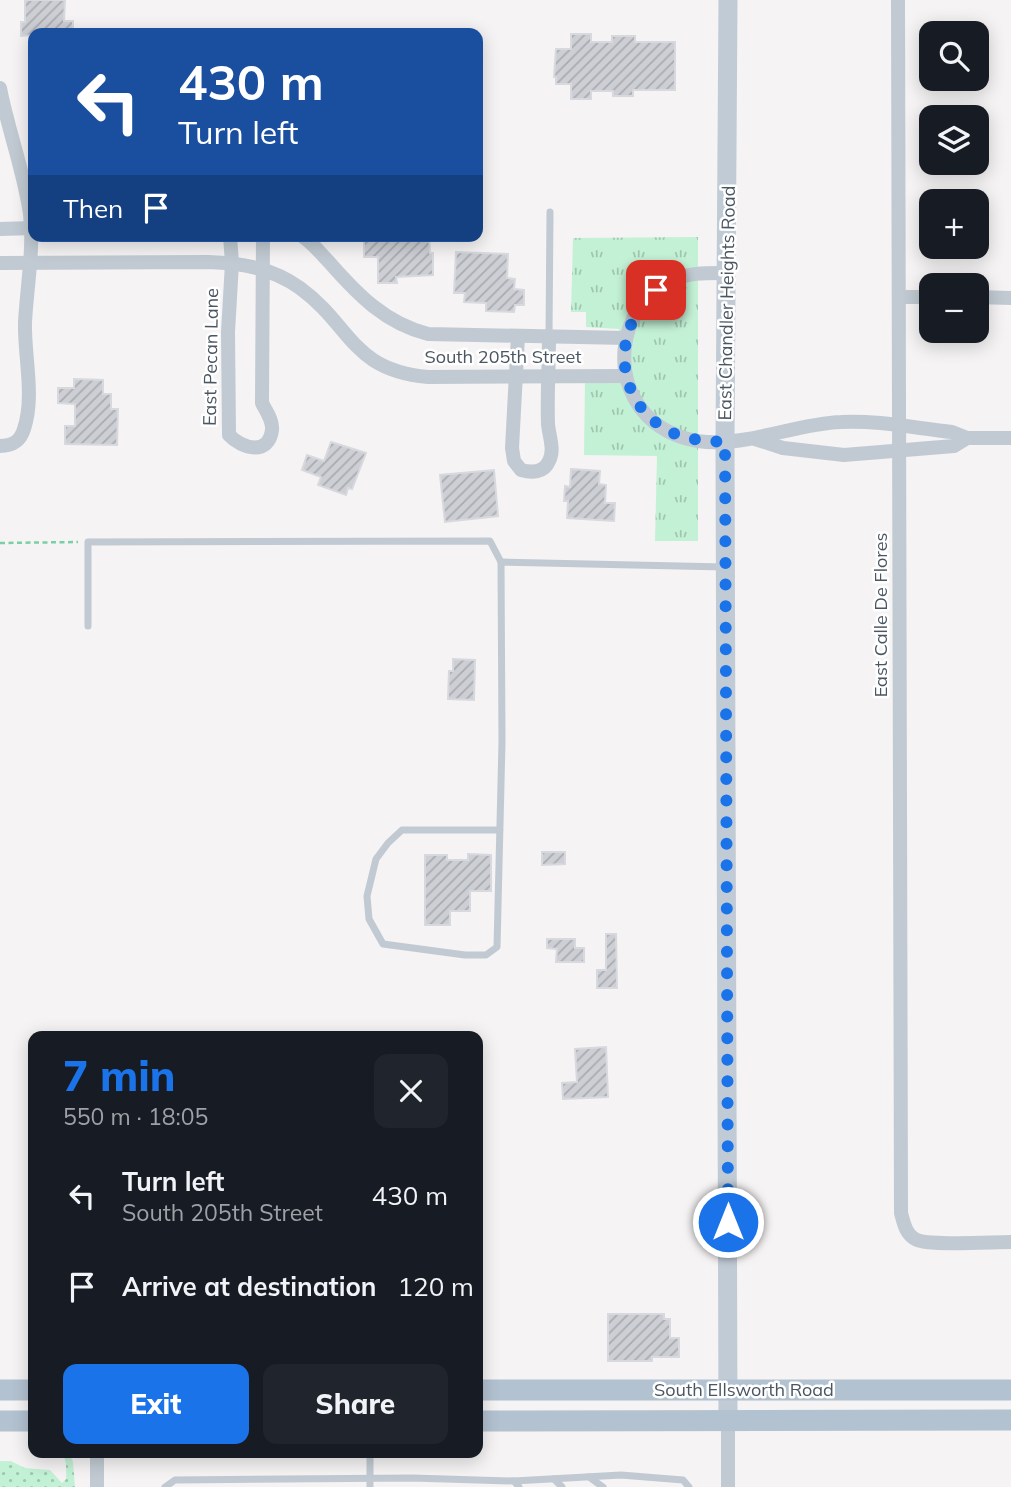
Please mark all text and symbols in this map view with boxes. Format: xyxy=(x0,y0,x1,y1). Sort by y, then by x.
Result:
map controls xyxy=(919,21,989,343)
button: search xyxy=(919,21,989,91)
text: 430 m xyxy=(178,51,324,112)
icon: left xyxy=(63,56,154,147)
button: layers xyxy=(919,105,989,175)
text: Turn left xyxy=(178,112,298,152)
street label: East Chandler Heights Road xyxy=(713,185,740,421)
icon: arrive xyxy=(137,189,175,227)
button: + xyxy=(919,189,989,259)
text: Then xyxy=(63,192,123,225)
pin xyxy=(626,260,686,320)
icon: arrive xyxy=(637,271,675,309)
button: − xyxy=(919,273,989,343)
street label: East Pecan Lane xyxy=(198,288,223,426)
street label: South 205th Street xyxy=(424,345,582,368)
street label: East Calle De Flores xyxy=(869,533,892,697)
text: 7 min xyxy=(63,1049,176,1102)
button: close xyxy=(374,1054,448,1128)
text: 550 m · 18:05 xyxy=(63,1102,208,1131)
text: Turn left xyxy=(122,1165,224,1198)
icon: left xyxy=(63,1177,101,1215)
text: 430 m xyxy=(372,1179,448,1212)
position arrow xyxy=(691,1185,765,1259)
text: South 205th Street xyxy=(122,1198,323,1227)
icon: arrive xyxy=(63,1268,101,1306)
text: Arrive at destination xyxy=(122,1270,377,1303)
text: 120 m xyxy=(398,1270,474,1303)
button: Exit xyxy=(63,1364,249,1444)
button: Share xyxy=(263,1364,448,1444)
street label: South Ellsworth Road xyxy=(654,1378,834,1401)

